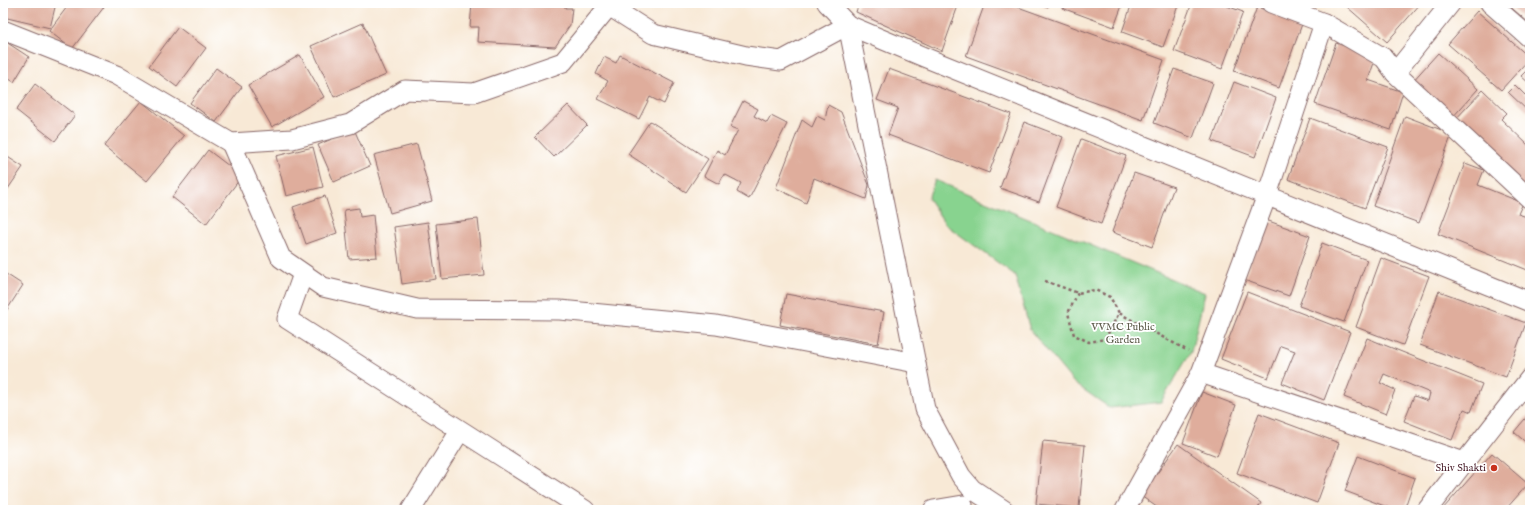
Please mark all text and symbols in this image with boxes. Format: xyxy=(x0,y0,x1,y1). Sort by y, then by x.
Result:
park label: VVMC Public Garden xyxy=(1090,320,1155,347)
place label: Shiv Shakti xyxy=(1435,461,1486,475)
marker: Shiv Shakti xyxy=(1489,463,1499,473)

